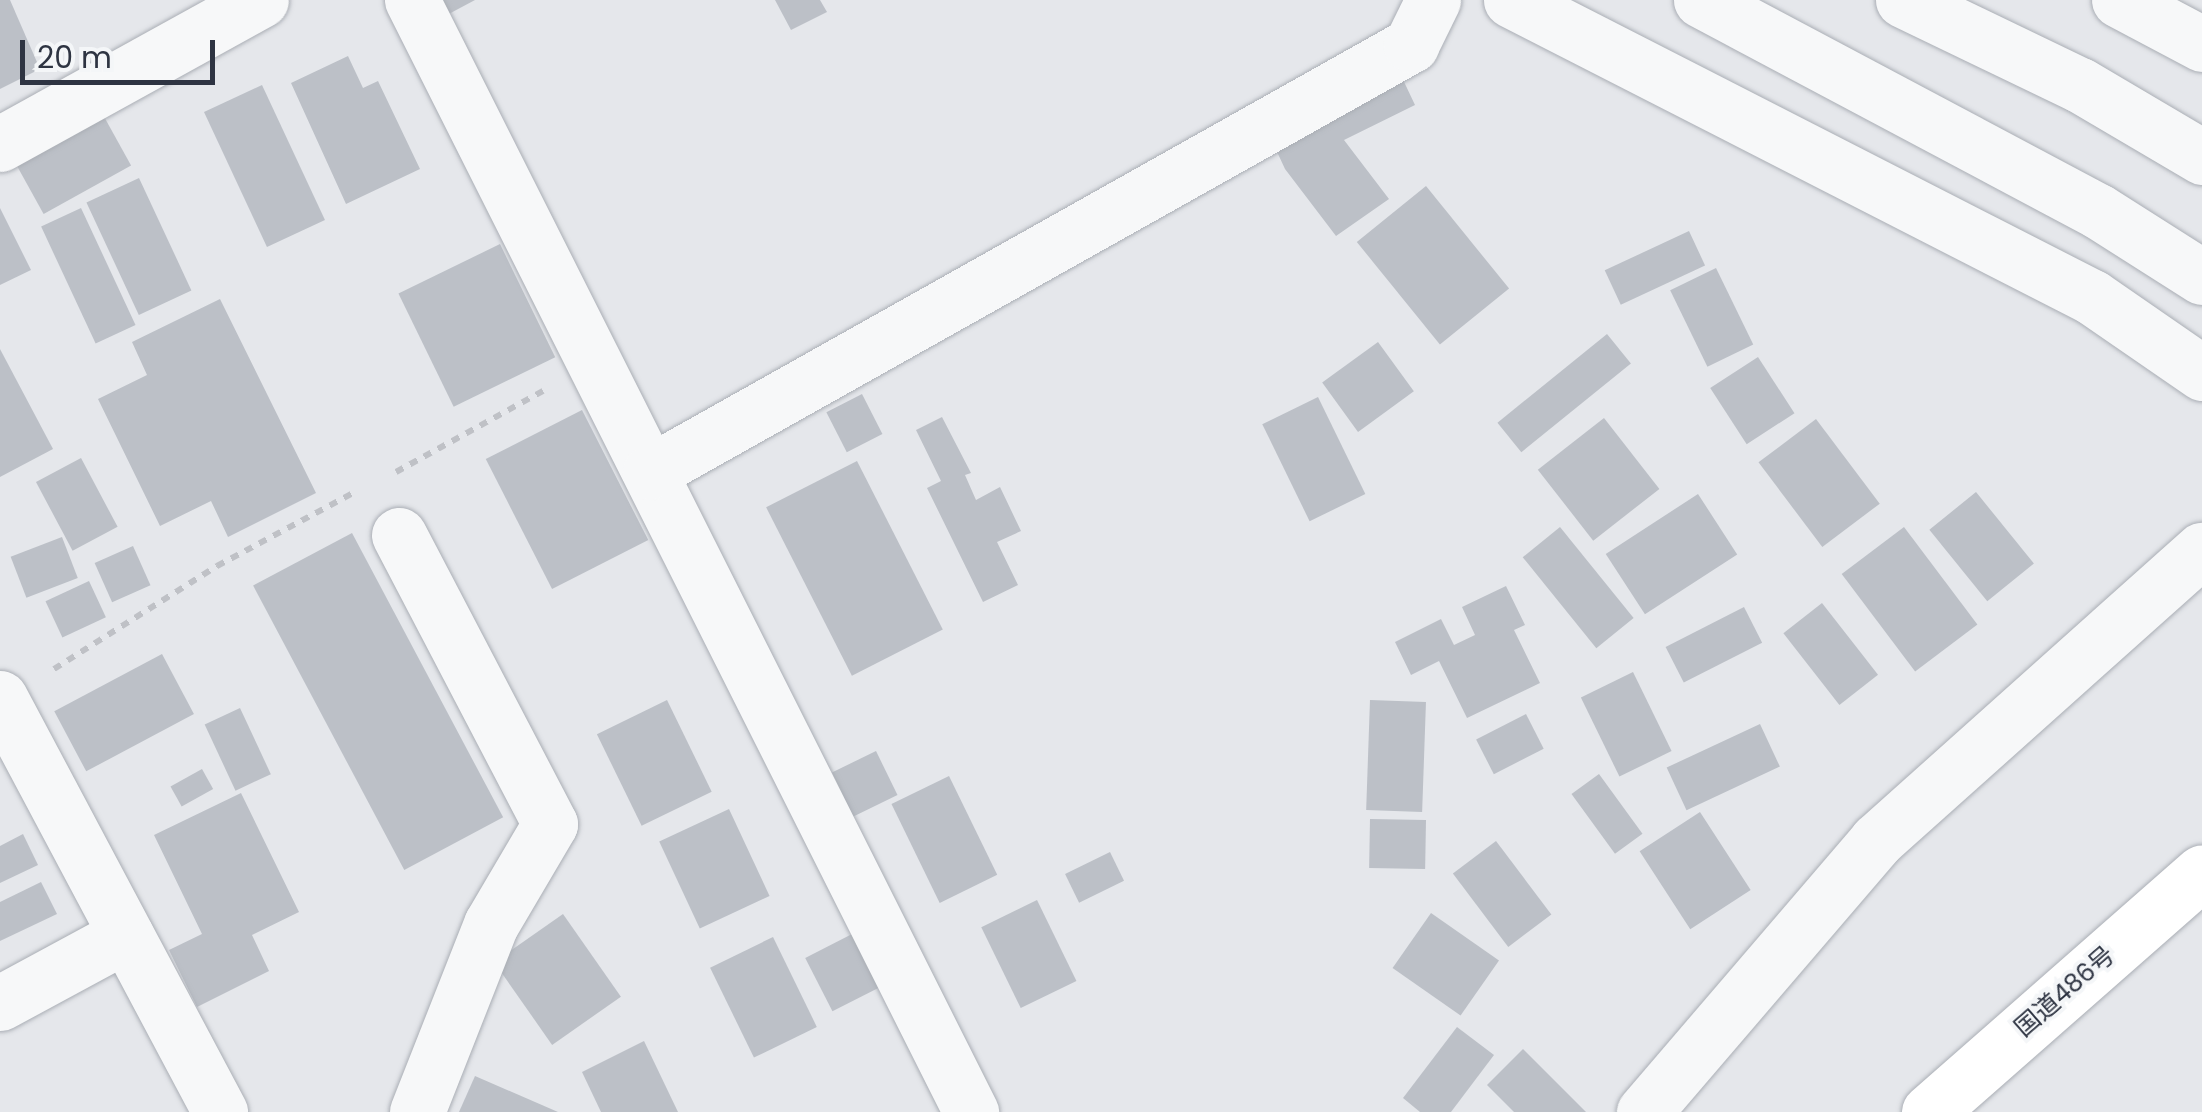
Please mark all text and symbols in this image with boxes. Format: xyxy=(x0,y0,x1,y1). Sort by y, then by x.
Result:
scale bar xyxy=(25,20,220,82)
text: 20 m xyxy=(37,36,112,79)
street label: 国道486号 xyxy=(2009,941,2121,1043)

